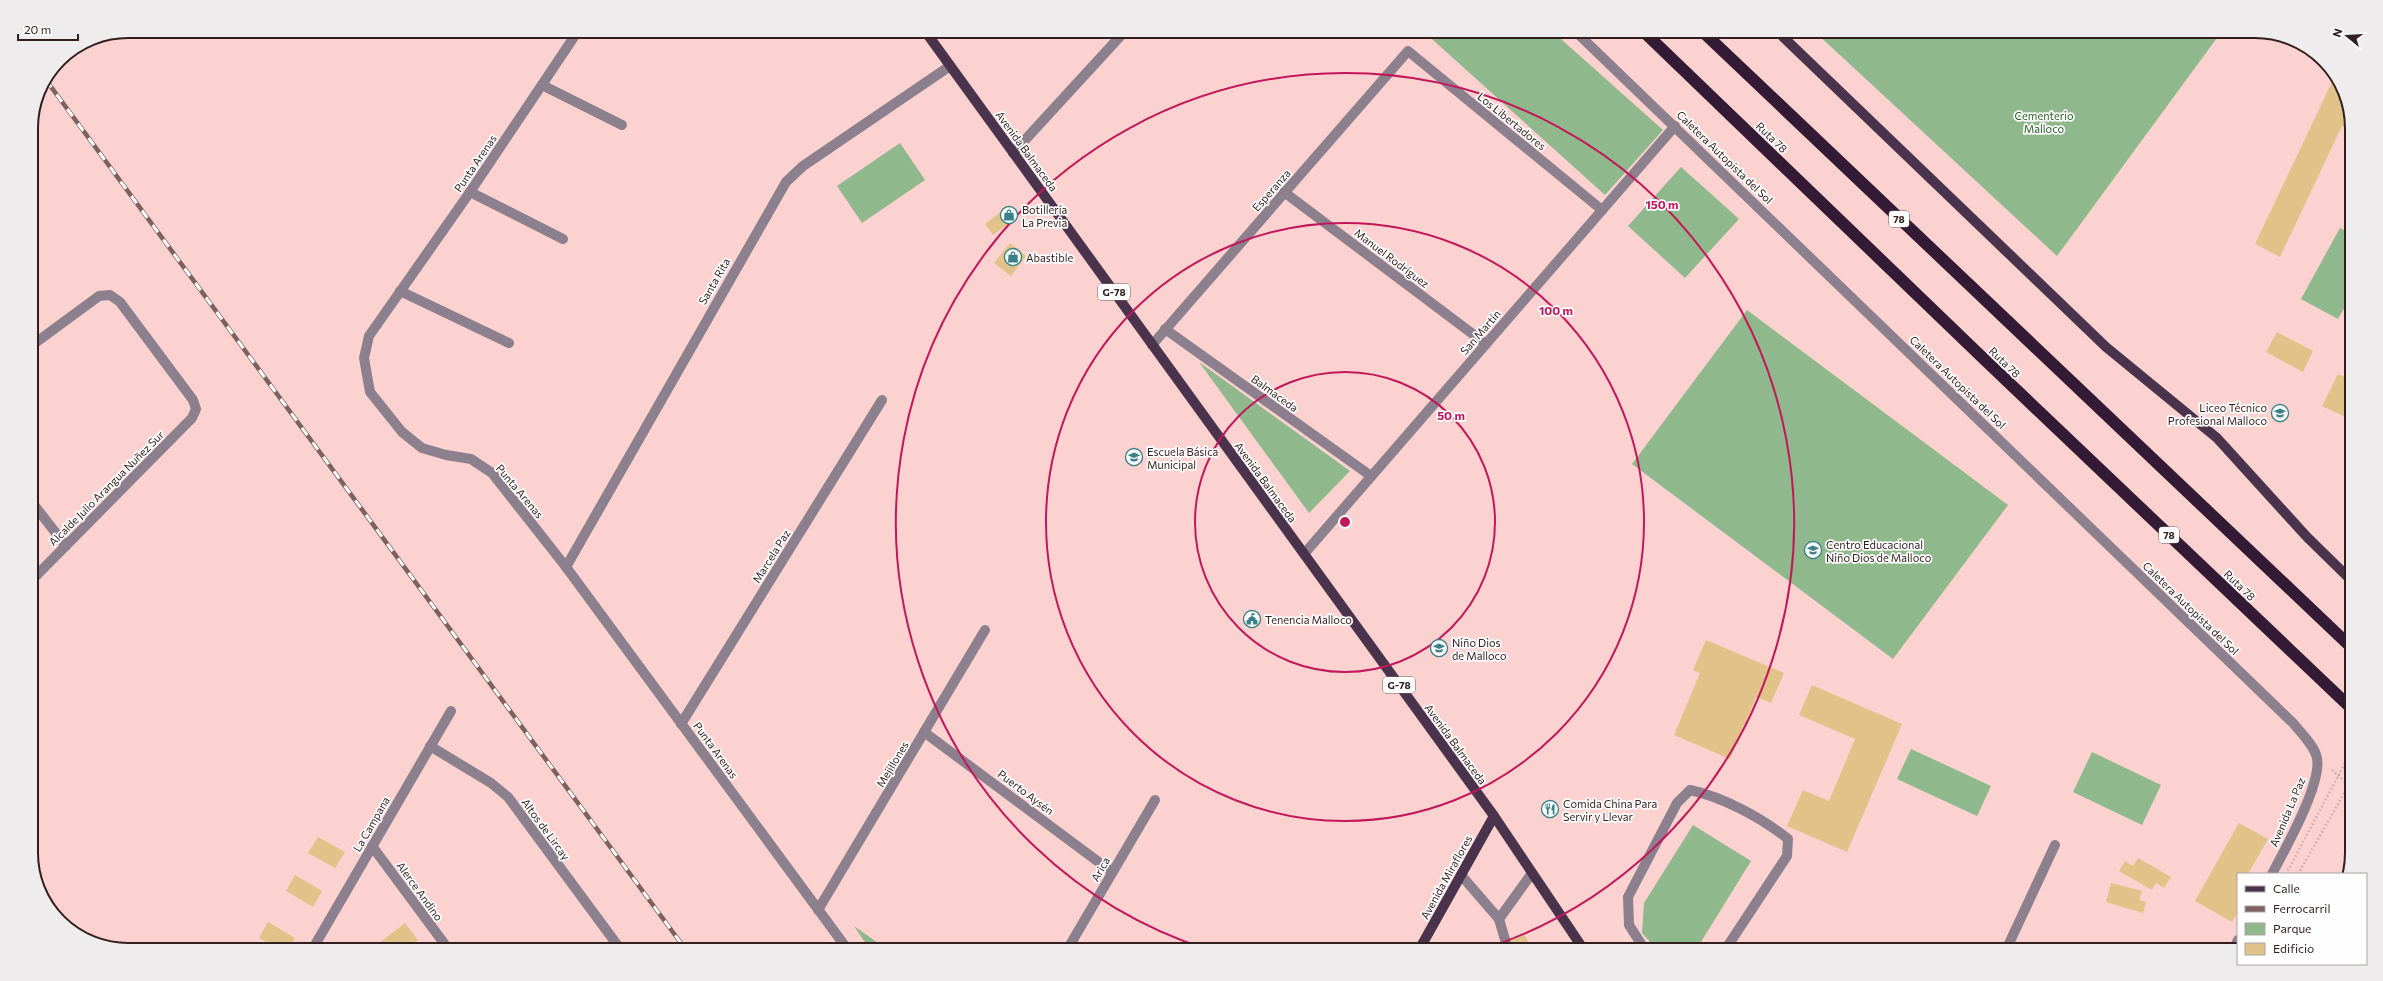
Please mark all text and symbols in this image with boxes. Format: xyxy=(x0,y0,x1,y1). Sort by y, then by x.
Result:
scale bar xyxy=(18,16,78,42)
north arrow xyxy=(2327,16,2367,56)
text: 20 m xyxy=(24,22,51,36)
text: N xyxy=(2330,27,2344,39)
street label: Los Libertadores xyxy=(1475,90,1549,152)
street label: Avenida Balmaceda xyxy=(993,108,1061,194)
street label: Caletera Autopista del Sol xyxy=(1674,108,1776,206)
park label: Cementerio Malloco xyxy=(2014,109,2074,135)
street label: Ruta 78 xyxy=(1754,119,1791,155)
street label: Punta Arenas xyxy=(451,132,499,194)
street label: Esperanza xyxy=(1249,166,1293,214)
text: 150 m xyxy=(1645,197,1679,211)
place label: Botillería La Previa xyxy=(1022,203,1067,229)
shop icon: Botillería La Previa xyxy=(999,205,1019,225)
road number: 78 xyxy=(1889,211,1909,227)
street label: Manuel Rodríguez xyxy=(1352,226,1432,291)
shop icon: Abastible xyxy=(1003,247,1023,267)
place label: Abastible xyxy=(1026,251,1073,264)
street label: Santa Rita xyxy=(696,256,732,306)
road number: G-78 xyxy=(1098,284,1130,300)
text: 100 m xyxy=(1539,303,1573,317)
street label: San Martín xyxy=(1457,307,1503,357)
street label: Caletera Autopista del Sol xyxy=(1907,333,2009,431)
street label: Ruta 78 xyxy=(1987,344,2024,380)
street label: Balmaceda xyxy=(1249,372,1301,414)
place label: Liceo Técnico Profesional Malloco xyxy=(2168,401,2267,427)
school or university icon: Liceo Técnico Profesional Malloco xyxy=(2270,403,2290,423)
text: 50 m xyxy=(1437,408,1465,422)
street label: Alcalde Julio Arangua Nuñez Sur xyxy=(46,427,167,549)
street label: Avenida Balmaceda xyxy=(1232,439,1300,525)
place label: Escuela Básica Municipal xyxy=(1147,445,1218,471)
school or university icon: Escuela Básica Municipal xyxy=(1124,447,1144,467)
street label: Punta Arenas xyxy=(494,461,546,521)
centre of rings xyxy=(1338,515,1352,529)
street label: Marcela Paz xyxy=(749,526,793,585)
road number: 78 xyxy=(2159,527,2179,543)
place label: Centro Educacional Niño Dios de Malloco xyxy=(1826,538,1932,564)
school or university icon: Centro Educacional Niño Dios de Malloco xyxy=(1803,540,1823,560)
street label: Caletera Autopista del Sol xyxy=(2140,559,2242,657)
street label: Ruta 78 xyxy=(2222,567,2259,603)
public building icon: Tenencia Malloco xyxy=(1242,609,1262,629)
place label: Tenencia Malloco xyxy=(1265,613,1352,626)
place label: Niño Dios de Malloco xyxy=(1452,636,1507,662)
school or university icon: Niño Dios de Malloco xyxy=(1429,638,1449,658)
road number: G-78 xyxy=(1383,677,1415,693)
street label: Avenida Balmaceda xyxy=(1422,701,1490,787)
street label: Punta Arenas xyxy=(691,719,741,781)
street label: Mejillones xyxy=(873,739,911,789)
street label: Puerto Aysén xyxy=(996,767,1056,817)
street label: Avenida La Paz xyxy=(2267,775,2308,849)
street label: La Campana xyxy=(350,794,392,854)
street label: Altos de Lircay xyxy=(519,796,573,862)
place label: Comida China Para Servir y Llevar xyxy=(1563,797,1657,823)
restaurant icon: Comida China Para Servir y Llevar xyxy=(1540,799,1560,819)
street label: Avenida Miraflores xyxy=(1418,833,1474,921)
street label: Arica xyxy=(1088,854,1112,884)
street label: Alerce Andino xyxy=(394,859,446,923)
legend xyxy=(2237,873,2367,965)
text: Calle xyxy=(2273,881,2300,895)
text: Ferrocarril xyxy=(2273,901,2330,915)
text: Parque xyxy=(2273,921,2311,935)
text: Edificio xyxy=(2273,941,2314,955)

